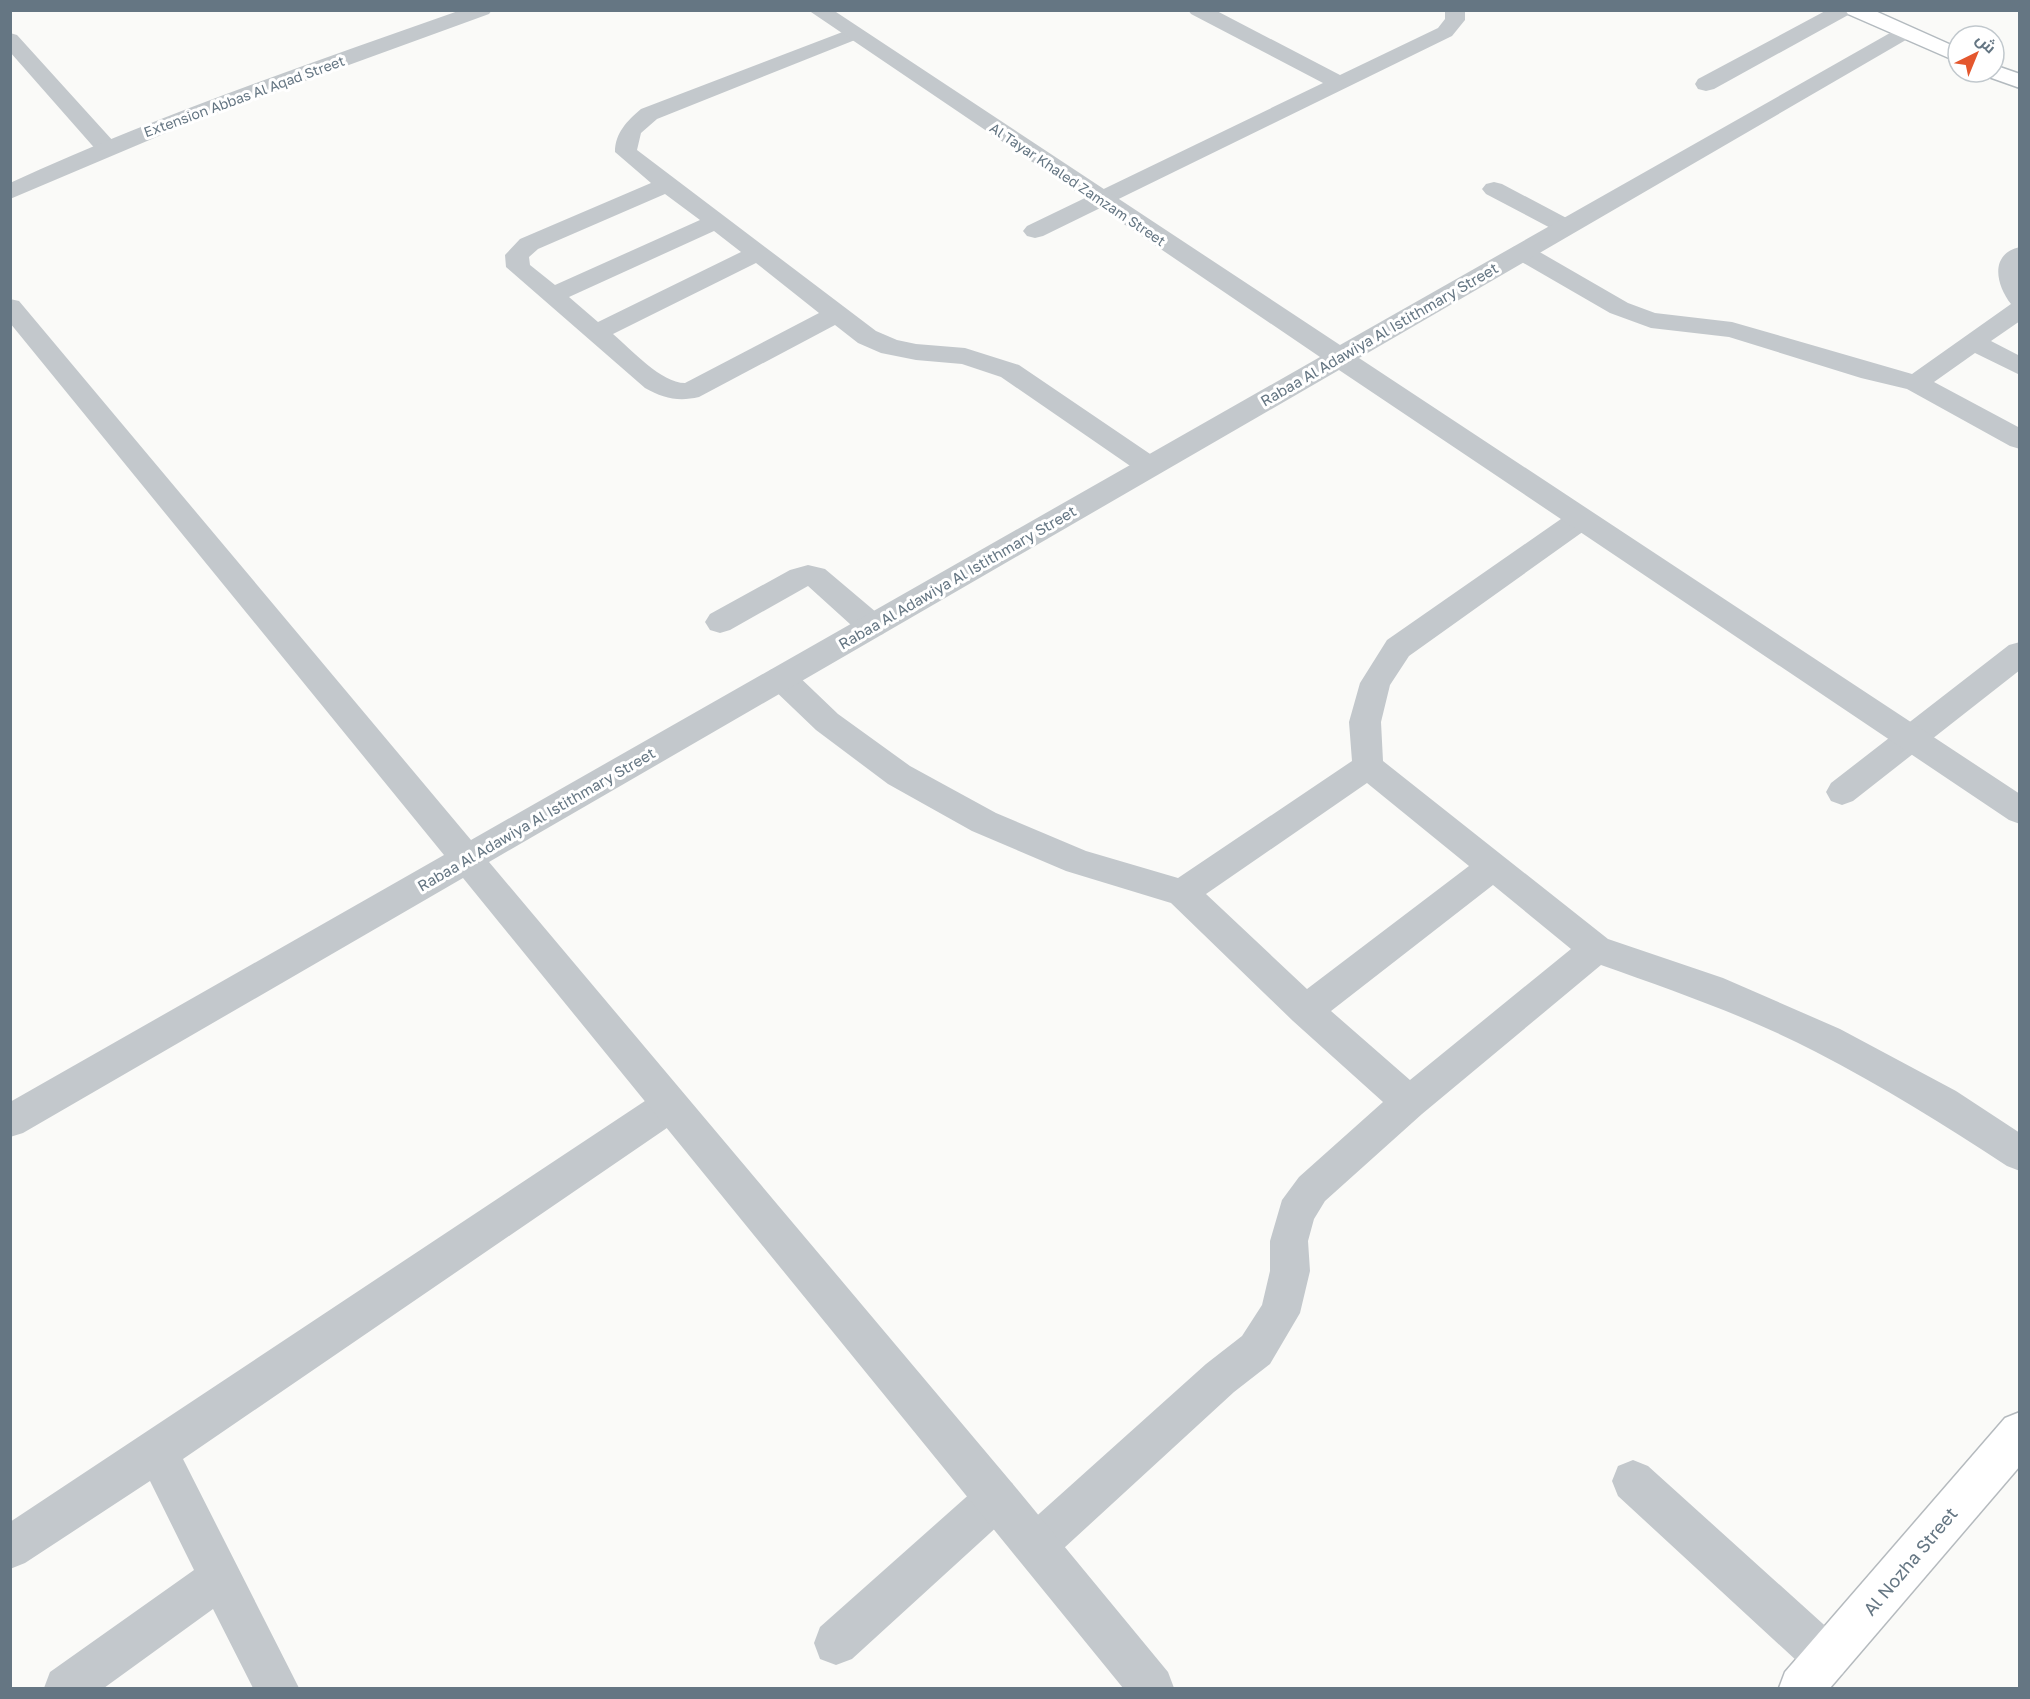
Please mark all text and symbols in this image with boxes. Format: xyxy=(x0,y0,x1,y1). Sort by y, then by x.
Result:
north arrow xyxy=(1946,24,2006,84)
text: ش xyxy=(1972,29,2001,57)
street label: Extension Abbas Al Aqad Street xyxy=(141,52,347,140)
street label: Al Tayar Khaled Zamzam Street xyxy=(987,119,1169,249)
street label: Rabaa Al Adawiya Al Istithmary Street xyxy=(1257,258,1501,410)
street label: Rabaa Al Adawiya Al Istithmary Street xyxy=(835,501,1079,653)
street label: Rabaa Al Adawiya Al Istithmary Street xyxy=(414,743,658,895)
street label: Al Nozha Street xyxy=(1858,1502,1962,1620)

